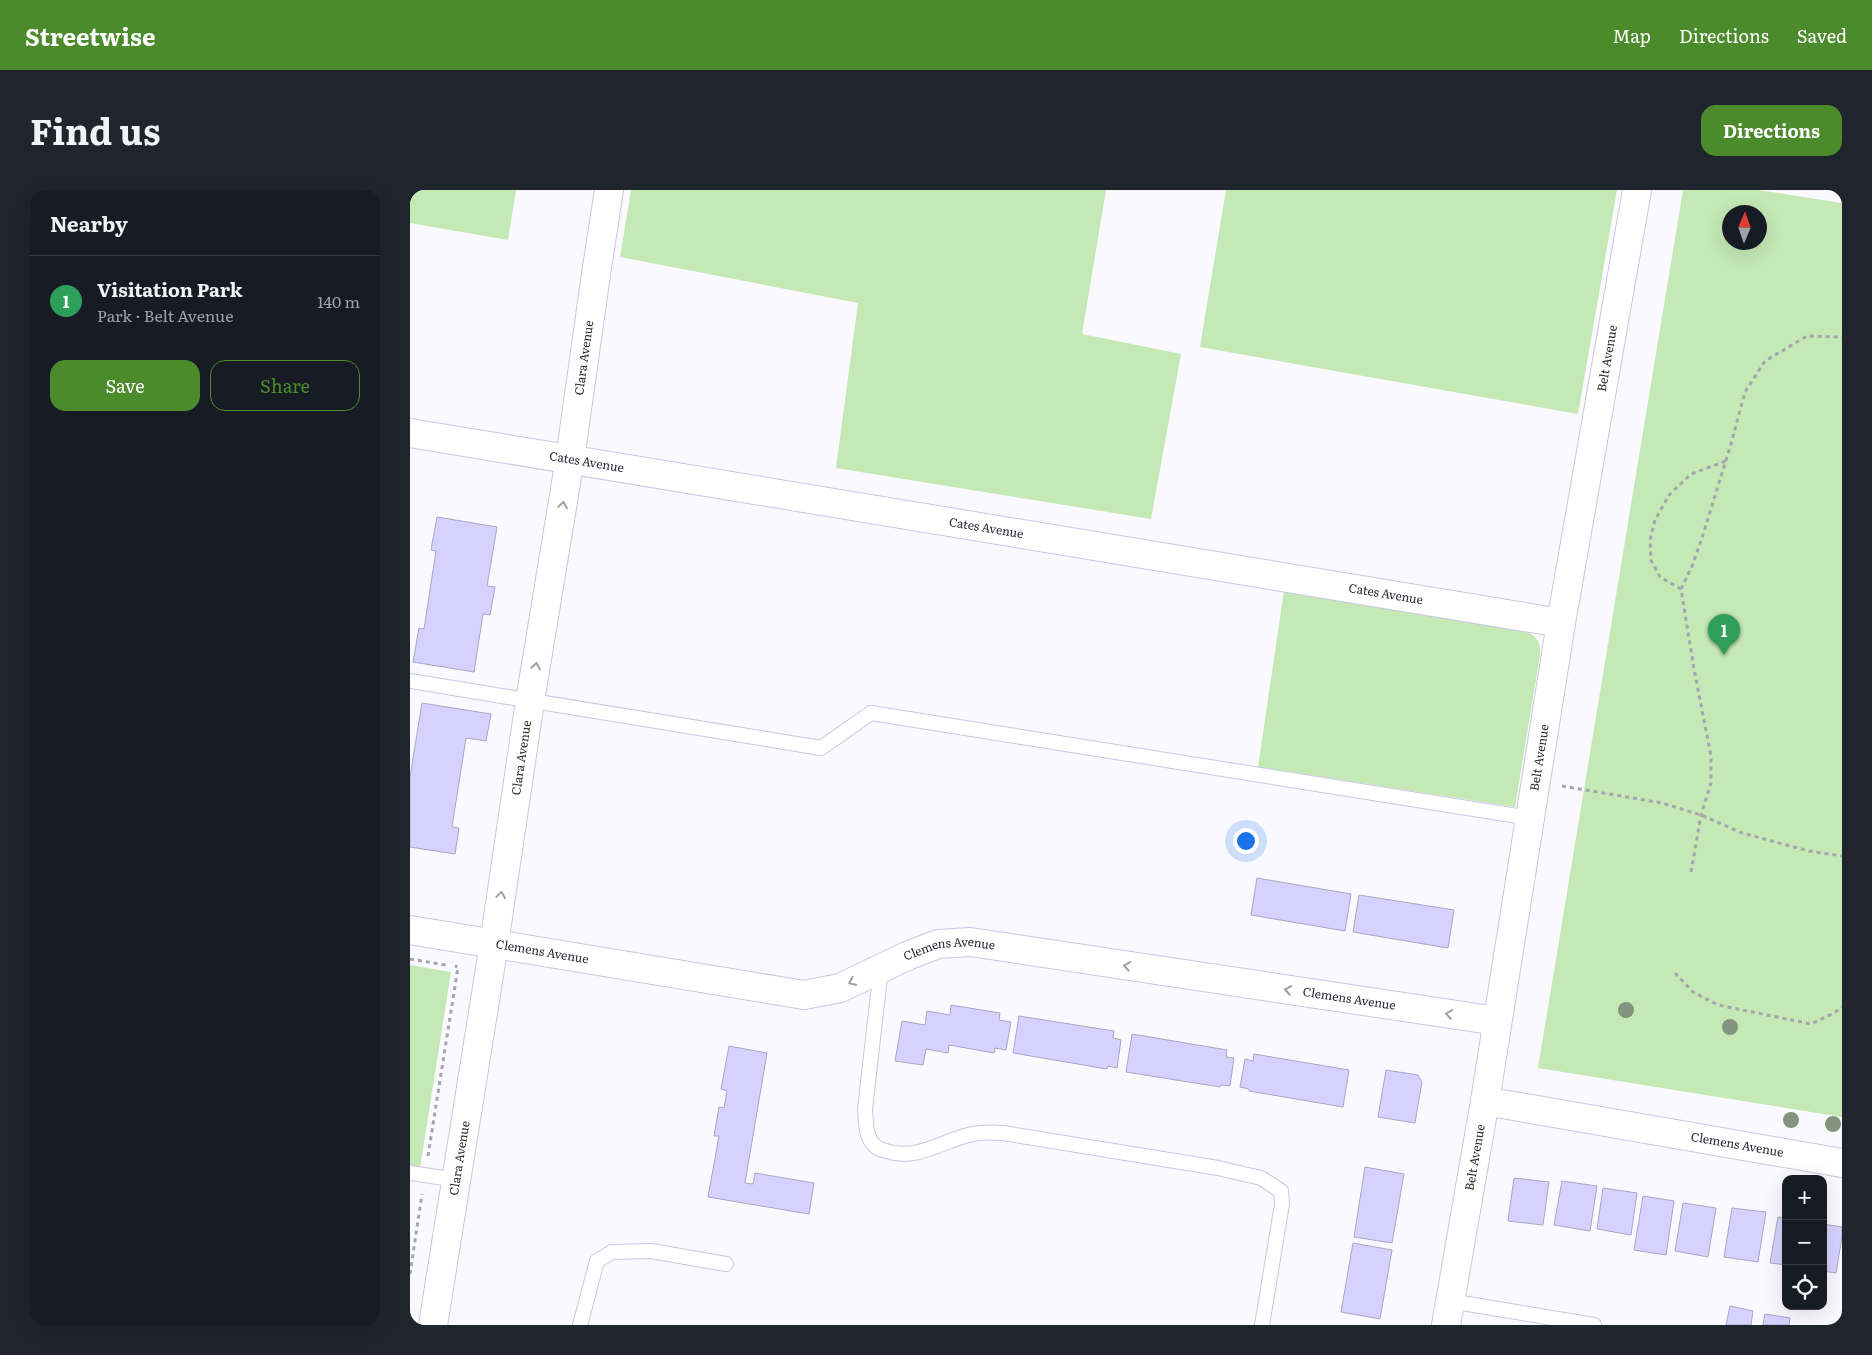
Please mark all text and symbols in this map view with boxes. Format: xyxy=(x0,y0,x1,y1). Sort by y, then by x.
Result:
text: Streetwise xyxy=(25,18,155,53)
text: Map xyxy=(1613,22,1651,49)
text: Directions xyxy=(1679,22,1769,49)
text: Saved xyxy=(1797,22,1847,49)
text: Find us xyxy=(30,104,160,156)
button: Directions xyxy=(1701,105,1842,156)
north arrow xyxy=(1722,205,1767,250)
text: Nearby xyxy=(50,207,128,238)
text: Visitation Park xyxy=(97,275,243,303)
text: 1 xyxy=(63,289,69,313)
text: 140 m xyxy=(317,289,360,313)
text: Park · Belt Avenue xyxy=(97,303,233,327)
street label: Clara Avenue xyxy=(569,319,597,396)
street label: Belt Avenue xyxy=(1592,324,1621,393)
button: Save xyxy=(50,360,200,411)
button: Share xyxy=(210,360,360,411)
street label: Cates Avenue xyxy=(548,446,625,476)
one-way arrow xyxy=(557,501,567,510)
street label: Cates Avenue xyxy=(948,512,1025,542)
street label: Cates Avenue xyxy=(1347,578,1425,608)
pin: 1 xyxy=(1708,614,1740,655)
one-way arrow xyxy=(531,661,541,670)
street label: Clara Avenue xyxy=(506,719,535,796)
street label: Belt Avenue xyxy=(1524,723,1553,792)
your location xyxy=(1233,828,1259,854)
one-way arrow xyxy=(496,891,506,900)
street label: Clemens Avenue xyxy=(900,932,997,965)
street label: Clemens Avenue xyxy=(495,934,590,967)
one-way arrow xyxy=(1123,961,1131,972)
one-way arrow xyxy=(849,976,858,986)
street label: Clemens Avenue xyxy=(1302,982,1397,1014)
one-way arrow xyxy=(1284,985,1292,996)
one-way arrow xyxy=(1444,1010,1453,1020)
street label: Clara Avenue xyxy=(444,1119,474,1197)
street label: Belt Avenue xyxy=(1460,1123,1489,1192)
street label: Clemens Avenue xyxy=(1690,1127,1785,1161)
map controls xyxy=(1782,1175,1827,1310)
button: + xyxy=(1782,1175,1827,1220)
button: − xyxy=(1782,1220,1827,1265)
button: locate xyxy=(1782,1265,1827,1310)

